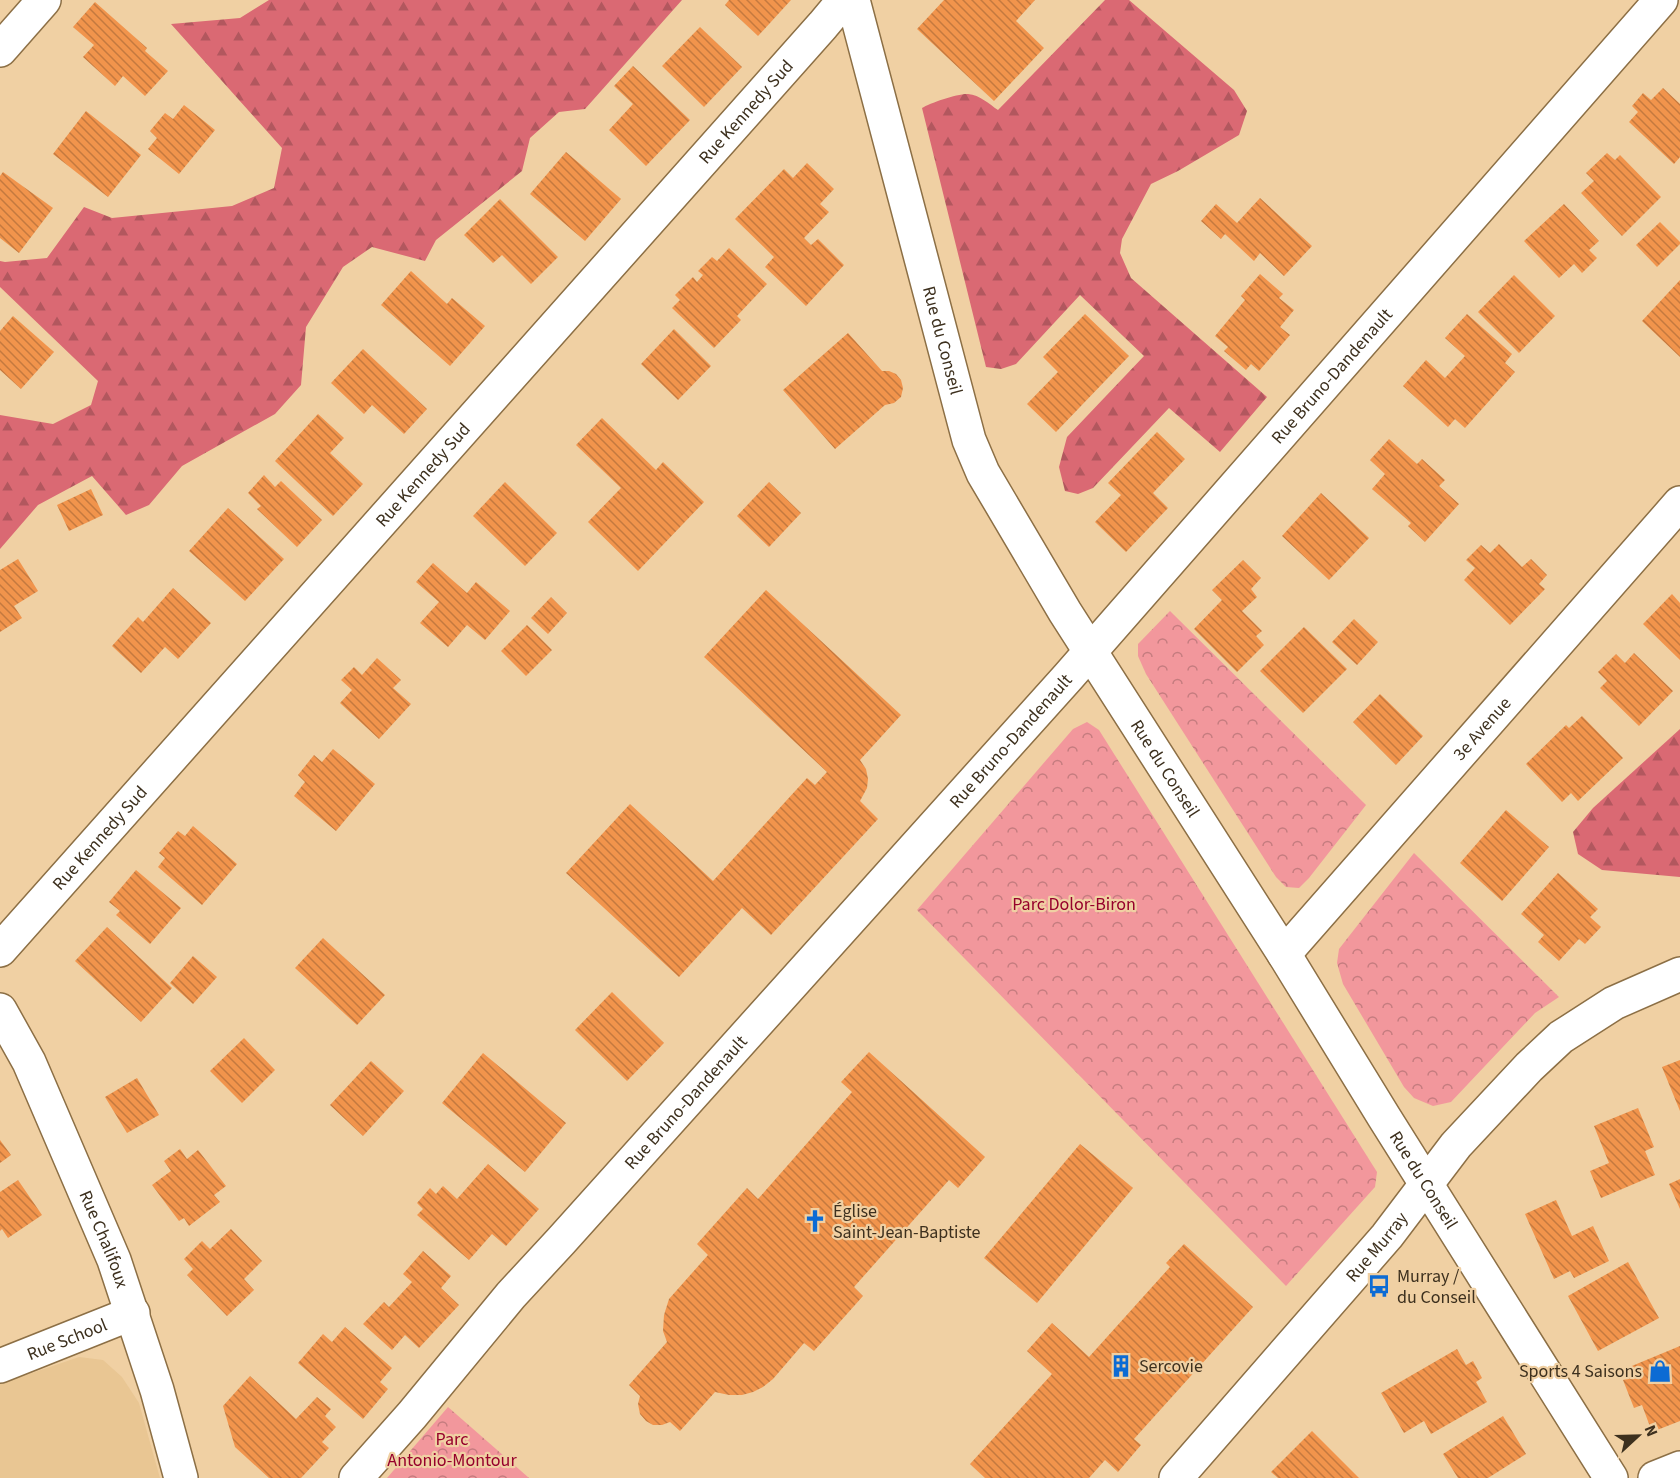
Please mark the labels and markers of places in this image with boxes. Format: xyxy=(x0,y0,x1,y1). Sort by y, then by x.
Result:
place label: Église Saint-Jean-Baptiste xyxy=(833,1199,980,1245)
church icon: Église Saint-Jean-Baptiste xyxy=(802,1208,828,1234)
place label: Murray / du Conseil xyxy=(1397,1264,1476,1310)
bus stop icon: Murray / du Conseil xyxy=(1366,1273,1392,1299)
building icon: Sercovie xyxy=(1108,1353,1134,1379)
place label: Sercovie xyxy=(1139,1354,1203,1379)
shop icon: Sports 4 Saisons xyxy=(1647,1358,1673,1384)
place label: Sports 4 Saisons xyxy=(1519,1359,1642,1384)

